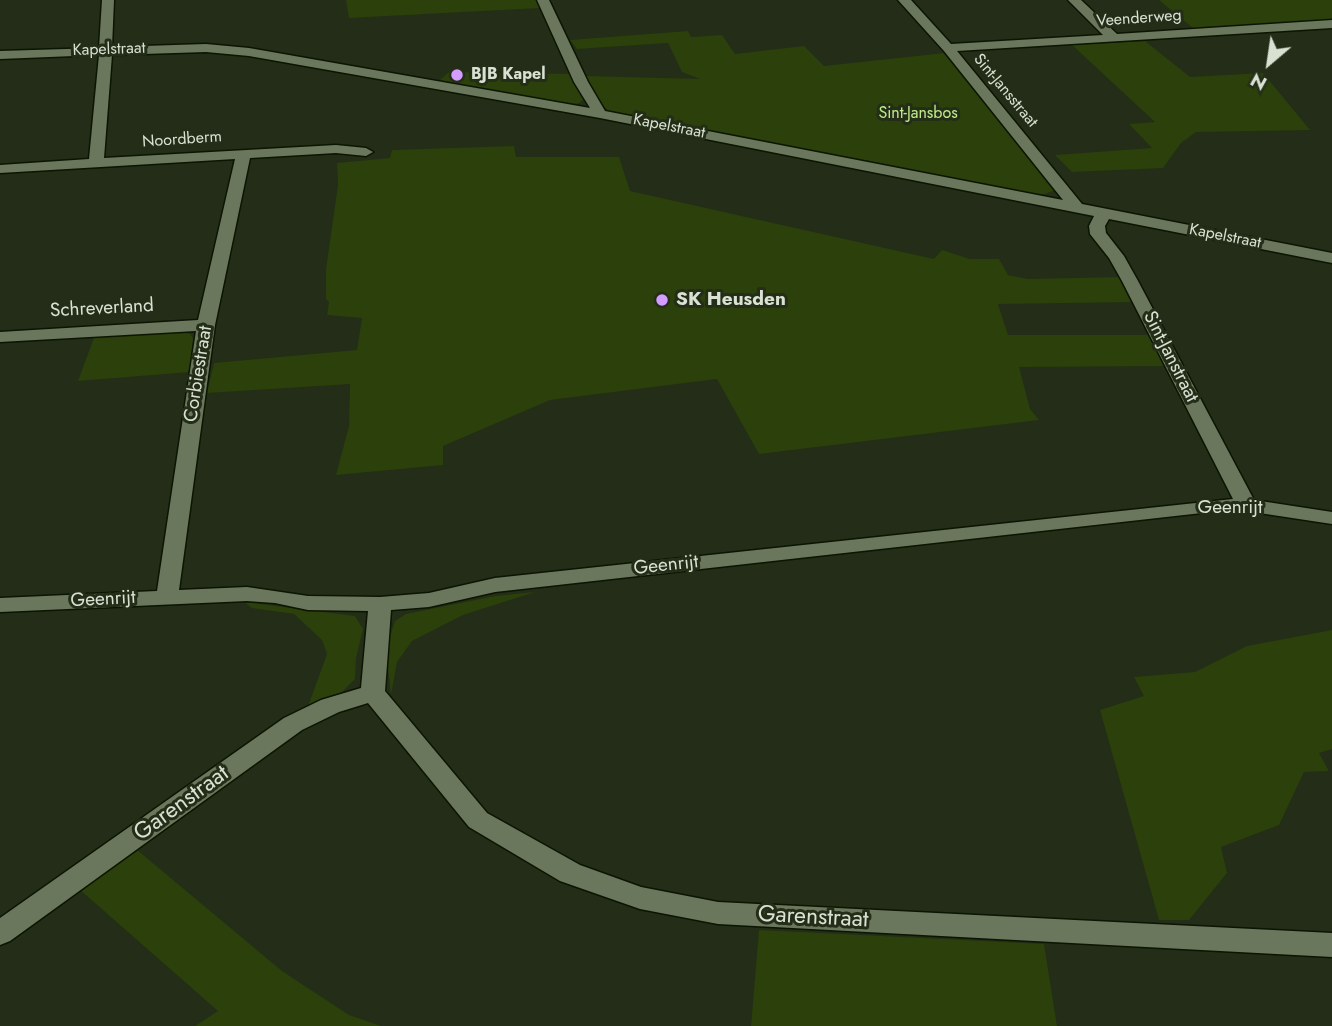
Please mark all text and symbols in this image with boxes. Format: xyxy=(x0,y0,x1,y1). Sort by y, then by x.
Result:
street label: Veenderweg xyxy=(1096,6,1182,32)
north arrow xyxy=(1234,28,1304,98)
street label: Kapelstraat xyxy=(72,39,146,61)
street label: Sint-Jansstraat xyxy=(969,50,1041,132)
place label: BJB Kapel xyxy=(471,65,545,85)
text: N xyxy=(1245,66,1272,97)
marker: BJB Kapel xyxy=(449,67,465,83)
park label: Sint-Jansbos xyxy=(878,104,958,124)
street label: Kapelstraat xyxy=(631,111,707,143)
street label: Noordberm xyxy=(142,128,222,152)
street label: Kapelstraat xyxy=(1187,221,1263,253)
place label: SK Heusden xyxy=(676,289,786,311)
marker: SK Heusden xyxy=(654,292,670,308)
street label: Schreverland xyxy=(50,295,154,323)
street label: Sint-Janstraat xyxy=(1137,308,1203,406)
street label: Corbiestraat xyxy=(180,324,218,424)
street label: Geenrijt xyxy=(1197,497,1263,519)
street label: Geenrijt xyxy=(632,551,700,581)
street label: Geenrijt xyxy=(70,587,136,613)
street label: Garenstraat xyxy=(129,760,235,848)
street label: Garenstraat xyxy=(757,901,869,935)

